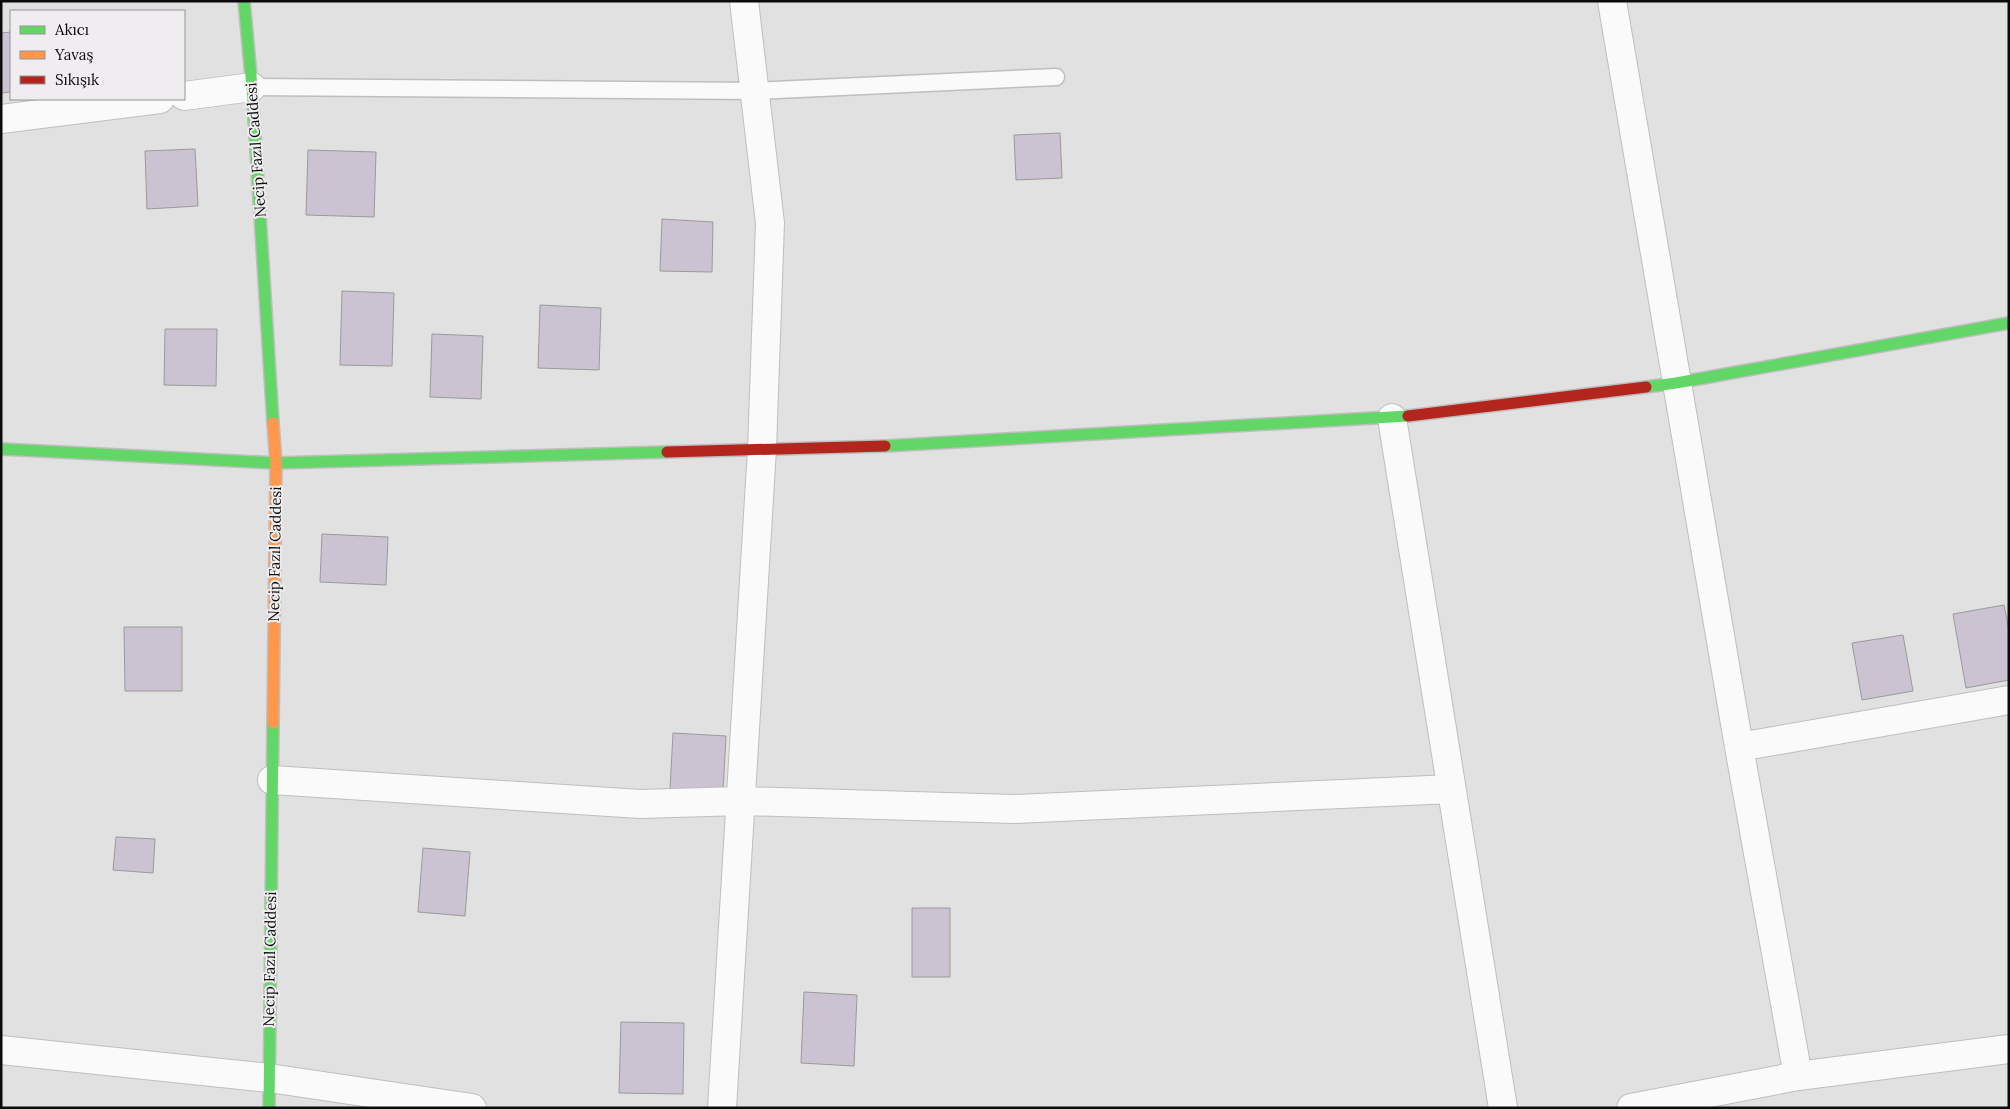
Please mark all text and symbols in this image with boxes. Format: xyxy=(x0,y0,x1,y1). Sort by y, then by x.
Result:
legend xyxy=(10,10,185,100)
text: Akıcı xyxy=(54,20,89,39)
text: Yavaş xyxy=(54,45,94,64)
text: Sıkışık xyxy=(55,70,99,89)
street label: Necip Fazıl Caddesi xyxy=(241,82,270,218)
street label: Necip Fazıl Caddesi xyxy=(264,486,285,622)
street label: Necip Fazıl Caddesi xyxy=(259,891,280,1027)

